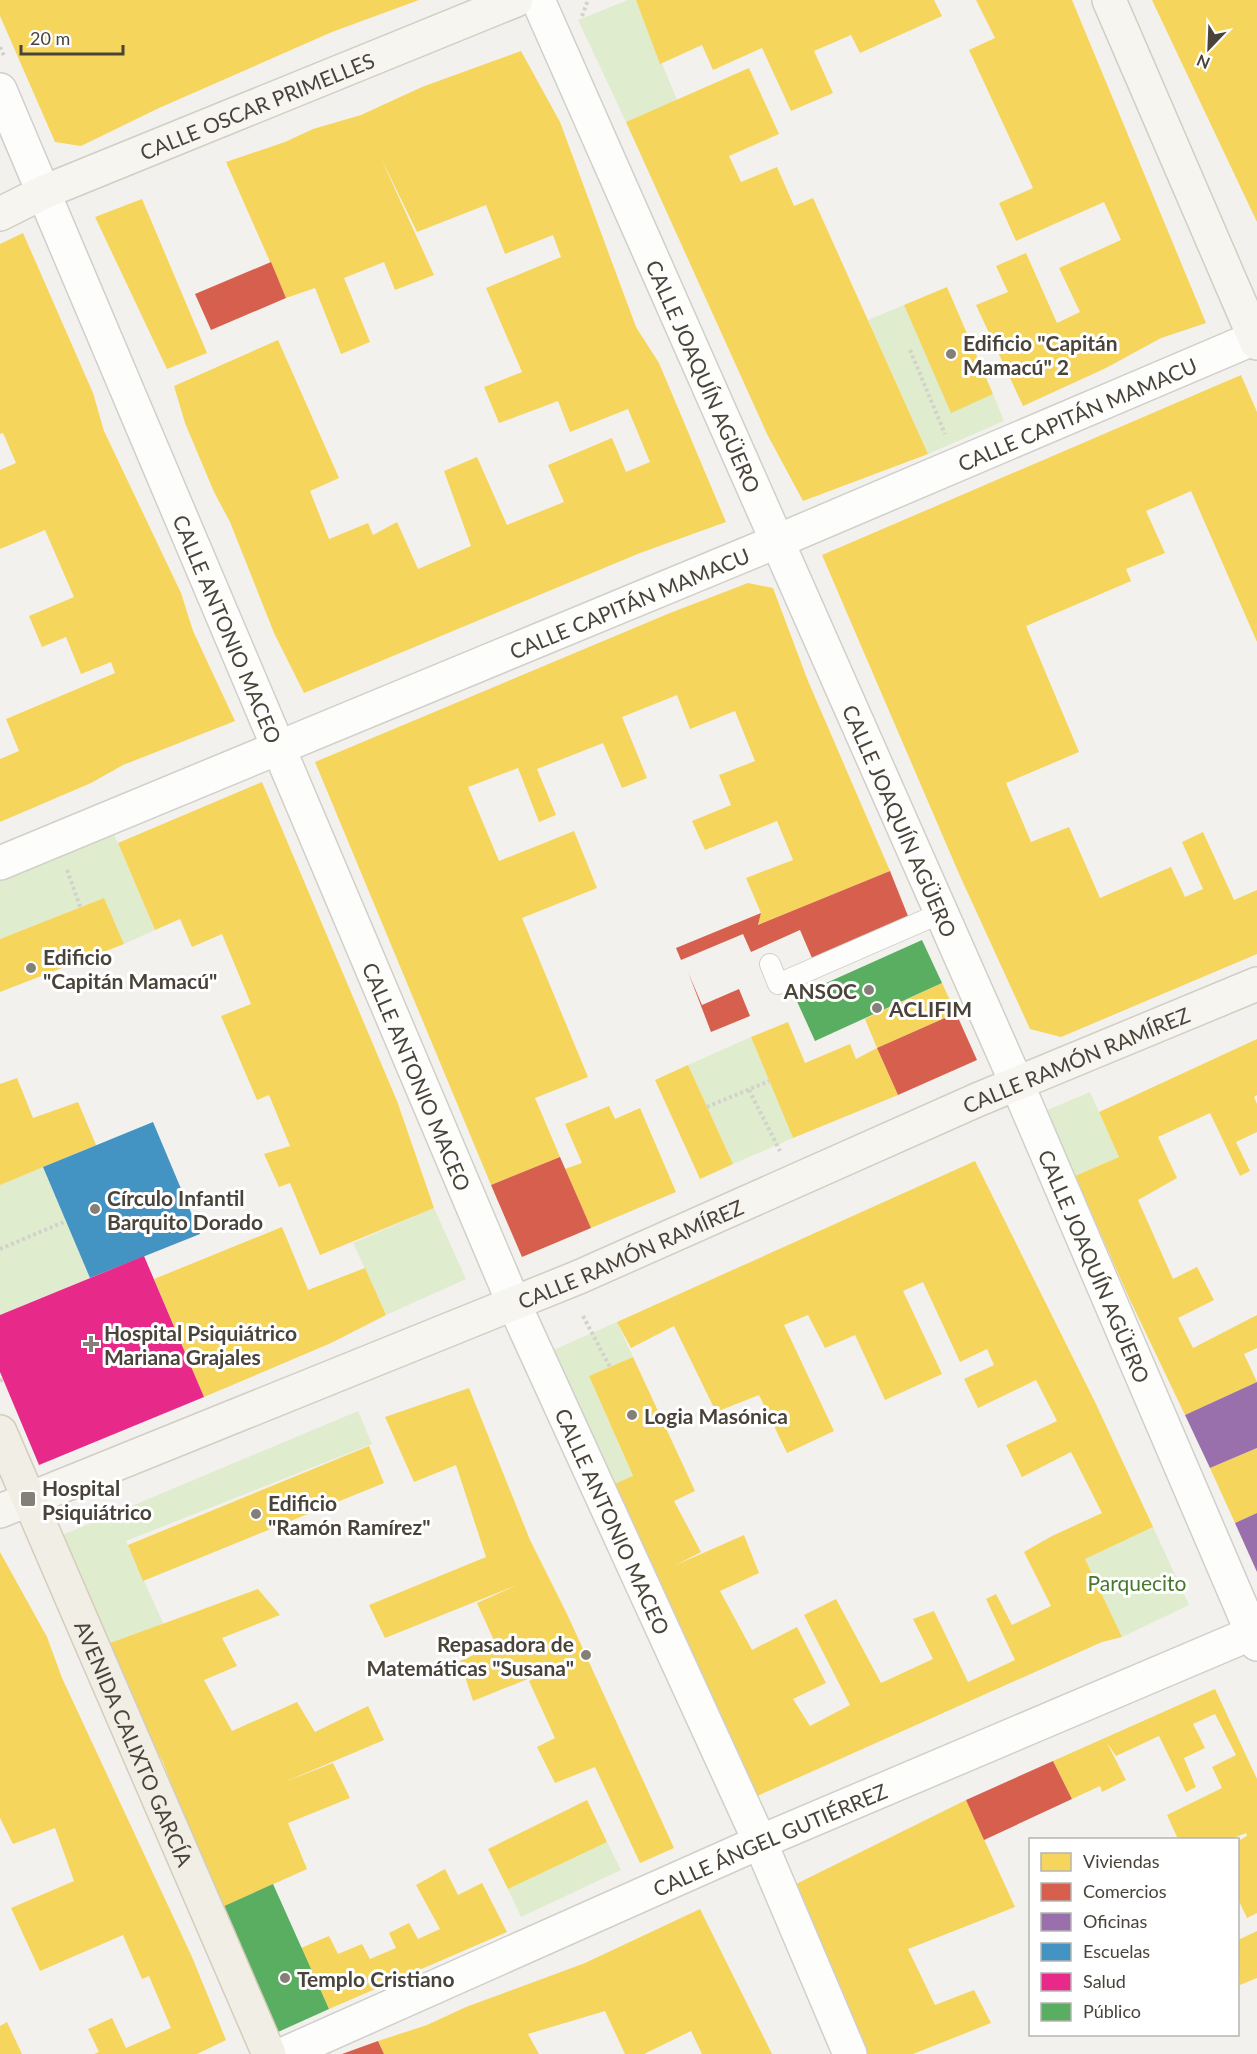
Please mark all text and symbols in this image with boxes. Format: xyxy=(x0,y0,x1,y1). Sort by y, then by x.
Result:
scale bar xyxy=(21,18,123,56)
north arrow xyxy=(1179,18,1239,78)
text: 20 m xyxy=(30,27,70,49)
street label: CALLE OSCAR PRIMELLES xyxy=(136,47,378,164)
text: N xyxy=(1194,51,1212,73)
street label: CALLE JOAQUÍN AGÜERO xyxy=(642,256,766,496)
place label: Edificio "Capitán Mamacú" 2 xyxy=(963,330,1118,379)
marker: Edificio "Capitán Mamacú" 2 xyxy=(944,347,958,361)
street label: CALLE CAPITÁN MAMACU xyxy=(954,352,1200,476)
street label: CALLE ANTONIO MACEO xyxy=(169,511,287,747)
street label: CALLE CAPITÁN MAMACU xyxy=(506,542,753,663)
street label: CALLE JOAQUÍN AGÜERO xyxy=(838,700,963,940)
place label: Edificio "Capitán Mamacú" xyxy=(43,944,217,993)
street label: CALLE ANTONIO MACEO xyxy=(358,958,477,1194)
marker: Edificio "Capitán Mamacú" xyxy=(24,961,38,975)
place label: ANSOC xyxy=(783,978,857,1003)
marker: ANSOC xyxy=(862,983,876,997)
place label: ACLIFIM xyxy=(888,996,972,1021)
marker: ACLIFIM xyxy=(870,1001,884,1015)
street label: CALLE RAMÓN RAMÍREZ xyxy=(958,1001,1193,1117)
street label: CALLE JOAQUÍN AGÜERO xyxy=(1034,1145,1156,1386)
place label: Círculo Infantil Barquito Dorado xyxy=(107,1185,263,1234)
street label: CALLE RAMÓN RAMÍREZ xyxy=(514,1193,747,1313)
marker: Círculo Infantil Barquito Dorado xyxy=(88,1202,102,1216)
place label: Hospital Psiquiátrico Mariana Grajales xyxy=(104,1320,297,1369)
marker: Hospital Psiquiátrico Mariana Grajales xyxy=(82,1335,100,1353)
place label: Logia Masónica xyxy=(644,1403,788,1428)
street label: CALLE ANTONIO MACEO xyxy=(551,1404,676,1638)
marker: Logia Masónica xyxy=(625,1408,639,1422)
place label: Hospital Psiquiátrico xyxy=(42,1475,152,1524)
marker: Hospital Psiquiátrico xyxy=(19,1490,37,1508)
place label: Edificio "Ramón Ramírez" xyxy=(268,1490,431,1539)
marker: Edificio "Ramón Ramírez" xyxy=(249,1507,263,1521)
park label: Parquecito xyxy=(1088,1570,1187,1595)
street label: AVENIDA CALIXTO GARCÍA xyxy=(71,1617,199,1870)
place label: Repasadora de Matemáticas "Susana" xyxy=(366,1631,574,1680)
marker: Repasadora de Matemáticas "Susana" xyxy=(579,1648,593,1662)
street label: CALLE ÁNGEL GUTIÉRREZ xyxy=(649,1777,890,1901)
legend xyxy=(1029,1838,1239,2036)
text: Viviendas xyxy=(1083,1850,1160,1872)
text: Comercios xyxy=(1083,1880,1167,1902)
text: Oficinas xyxy=(1083,1910,1148,1932)
text: Escuelas xyxy=(1083,1940,1150,1962)
place label: Templo Cristiano xyxy=(297,1966,455,1991)
text: Salud xyxy=(1083,1970,1126,1992)
marker: Templo Cristiano xyxy=(278,1971,292,1985)
text: Público xyxy=(1083,2000,1141,2022)

